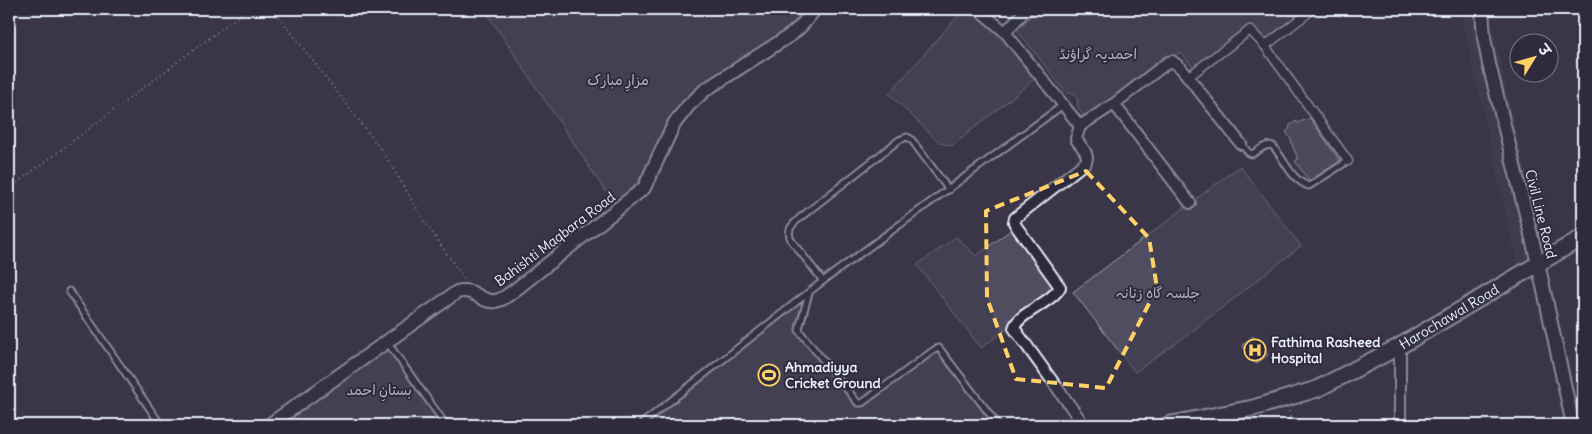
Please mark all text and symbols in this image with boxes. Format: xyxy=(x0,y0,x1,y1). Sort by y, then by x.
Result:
north arrow xyxy=(1510,32,1560,82)
text: उ xyxy=(1533,39,1555,61)
park label: احمدیہ گراؤنڈ xyxy=(1059,45,1137,63)
park label: مزارِ مبارک xyxy=(587,71,649,91)
street label: Civil Line Road xyxy=(1521,168,1561,260)
street label: Bahishti Maqbara Road xyxy=(491,188,619,290)
street label: Harochawal Road xyxy=(1396,280,1502,353)
park label: جلسہ گاہ زنانہ xyxy=(1116,284,1200,302)
place label: Fathima Rasheed Hospital xyxy=(1271,333,1381,367)
hospital icon: Fathima Rasheed Hospital xyxy=(1243,338,1267,362)
place label: Ahmadiyya Cricket Ground xyxy=(785,358,882,392)
sports icon: Ahmadiyya Cricket Ground xyxy=(757,363,781,387)
park label: بستانِ احمد xyxy=(346,381,412,401)

